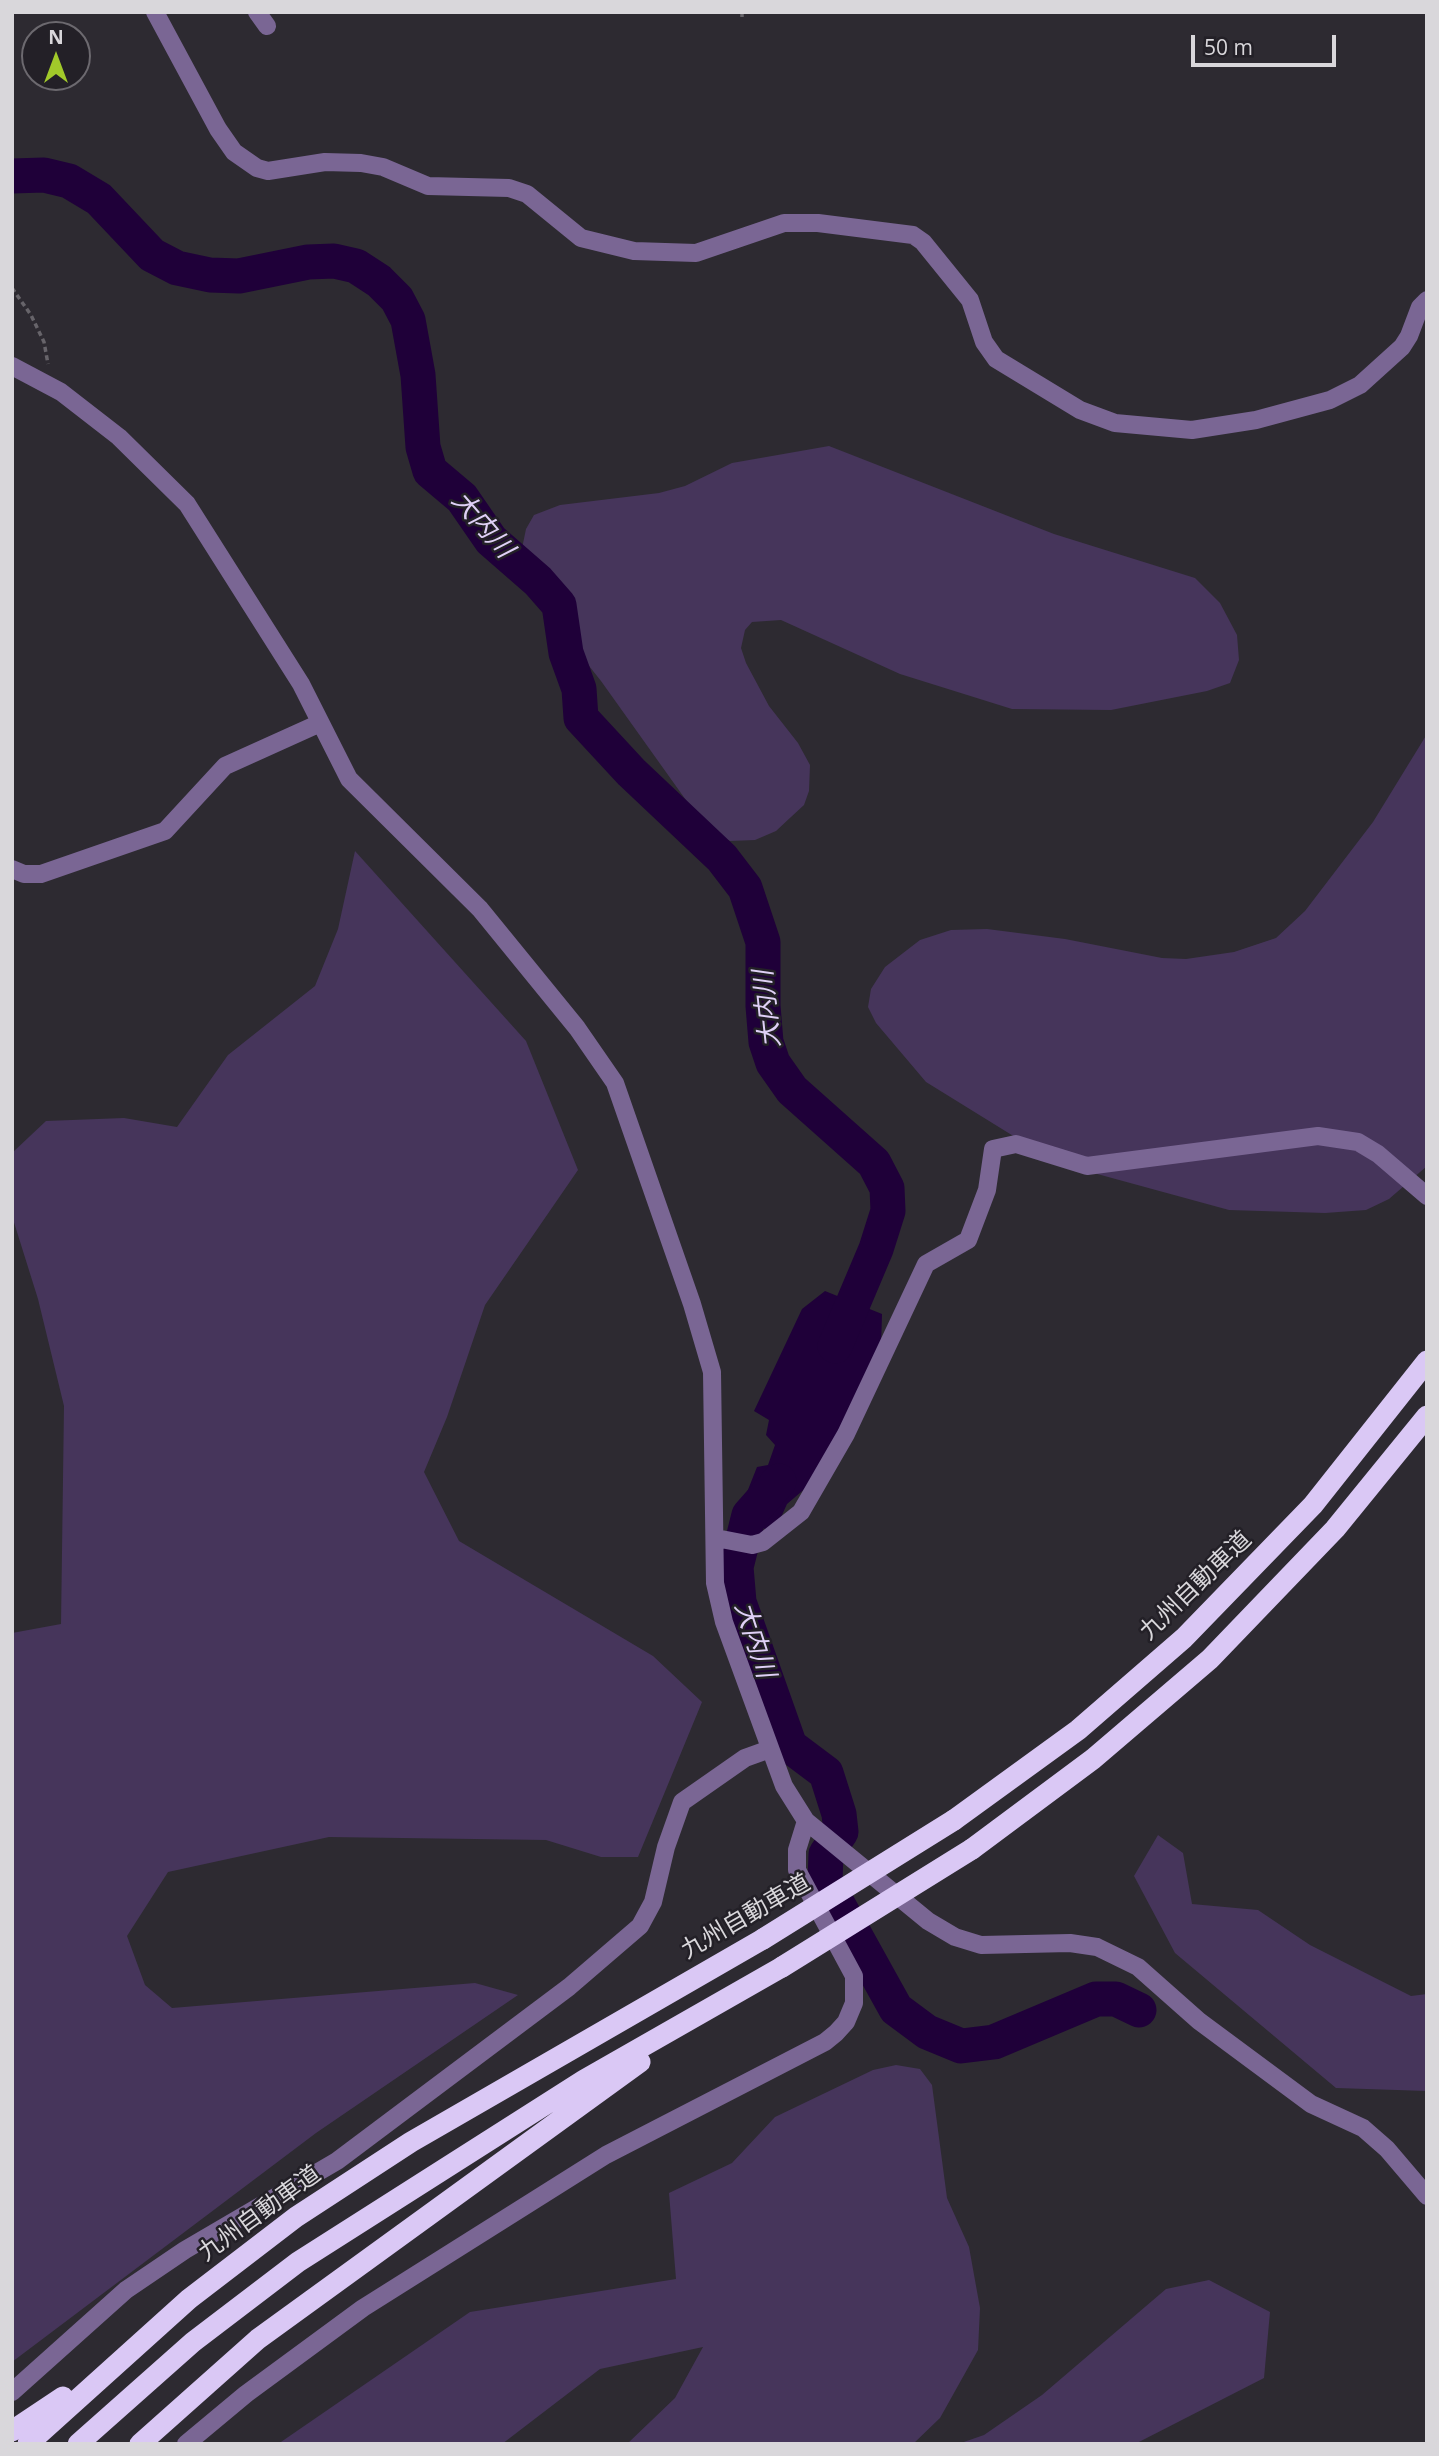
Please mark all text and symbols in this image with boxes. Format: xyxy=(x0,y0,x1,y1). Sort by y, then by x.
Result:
north arrow xyxy=(21,21,91,91)
scale bar xyxy=(1194,21,1339,65)
text: N xyxy=(48,24,64,50)
text: 50 m xyxy=(1204,33,1253,61)
water label: 大内川 xyxy=(445,485,519,565)
water label: 大内川 xyxy=(748,969,788,1049)
street label: 九州自動車道 xyxy=(1134,1526,1258,1646)
water label: 大内川 xyxy=(727,1598,781,1682)
street label: 九州自動車道 xyxy=(676,1869,816,1965)
street label: 九州自動車道 xyxy=(193,2160,327,2268)

